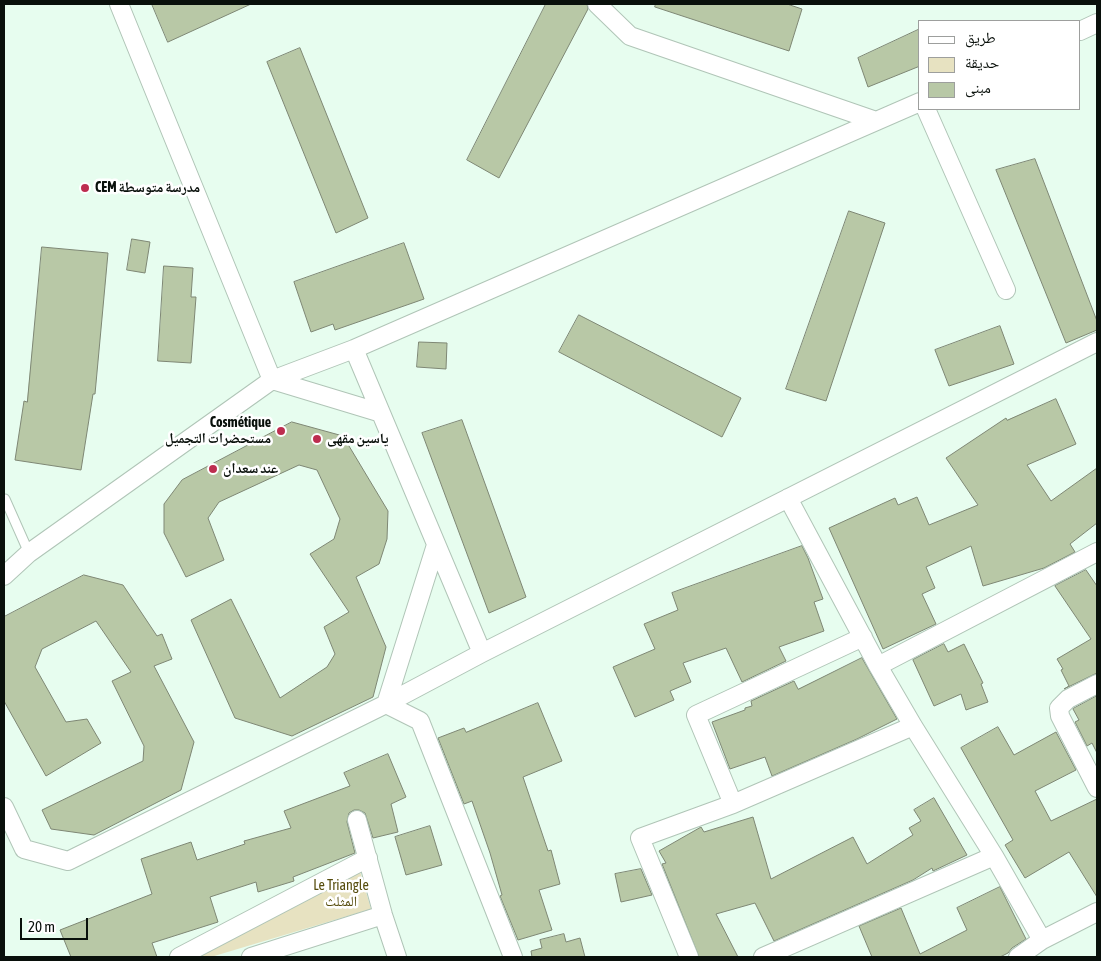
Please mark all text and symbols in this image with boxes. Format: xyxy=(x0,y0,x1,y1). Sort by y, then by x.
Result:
legend xyxy=(918,20,1081,110)
text: طريق xyxy=(965,29,996,46)
text: حديقة xyxy=(965,54,999,71)
text: مبنى xyxy=(965,79,991,96)
place label: CEM مدرسة متوسطة xyxy=(95,180,200,196)
marker: CEM مدرسة متوسطة xyxy=(79,182,91,194)
place label: Cosmétique مستحضرات التجميل xyxy=(165,415,271,448)
marker: Cosmétique مستحضرات التجميل xyxy=(275,425,287,437)
place label: ياسين مقهى xyxy=(327,431,389,447)
marker: ياسين مقهى xyxy=(311,433,323,445)
place label: عند سعدان xyxy=(223,461,278,477)
marker: عند سعدان xyxy=(207,463,219,475)
park label: Le Triangle المثلث xyxy=(313,878,369,910)
scale bar xyxy=(22,908,90,940)
text: 20 m xyxy=(28,918,55,935)

